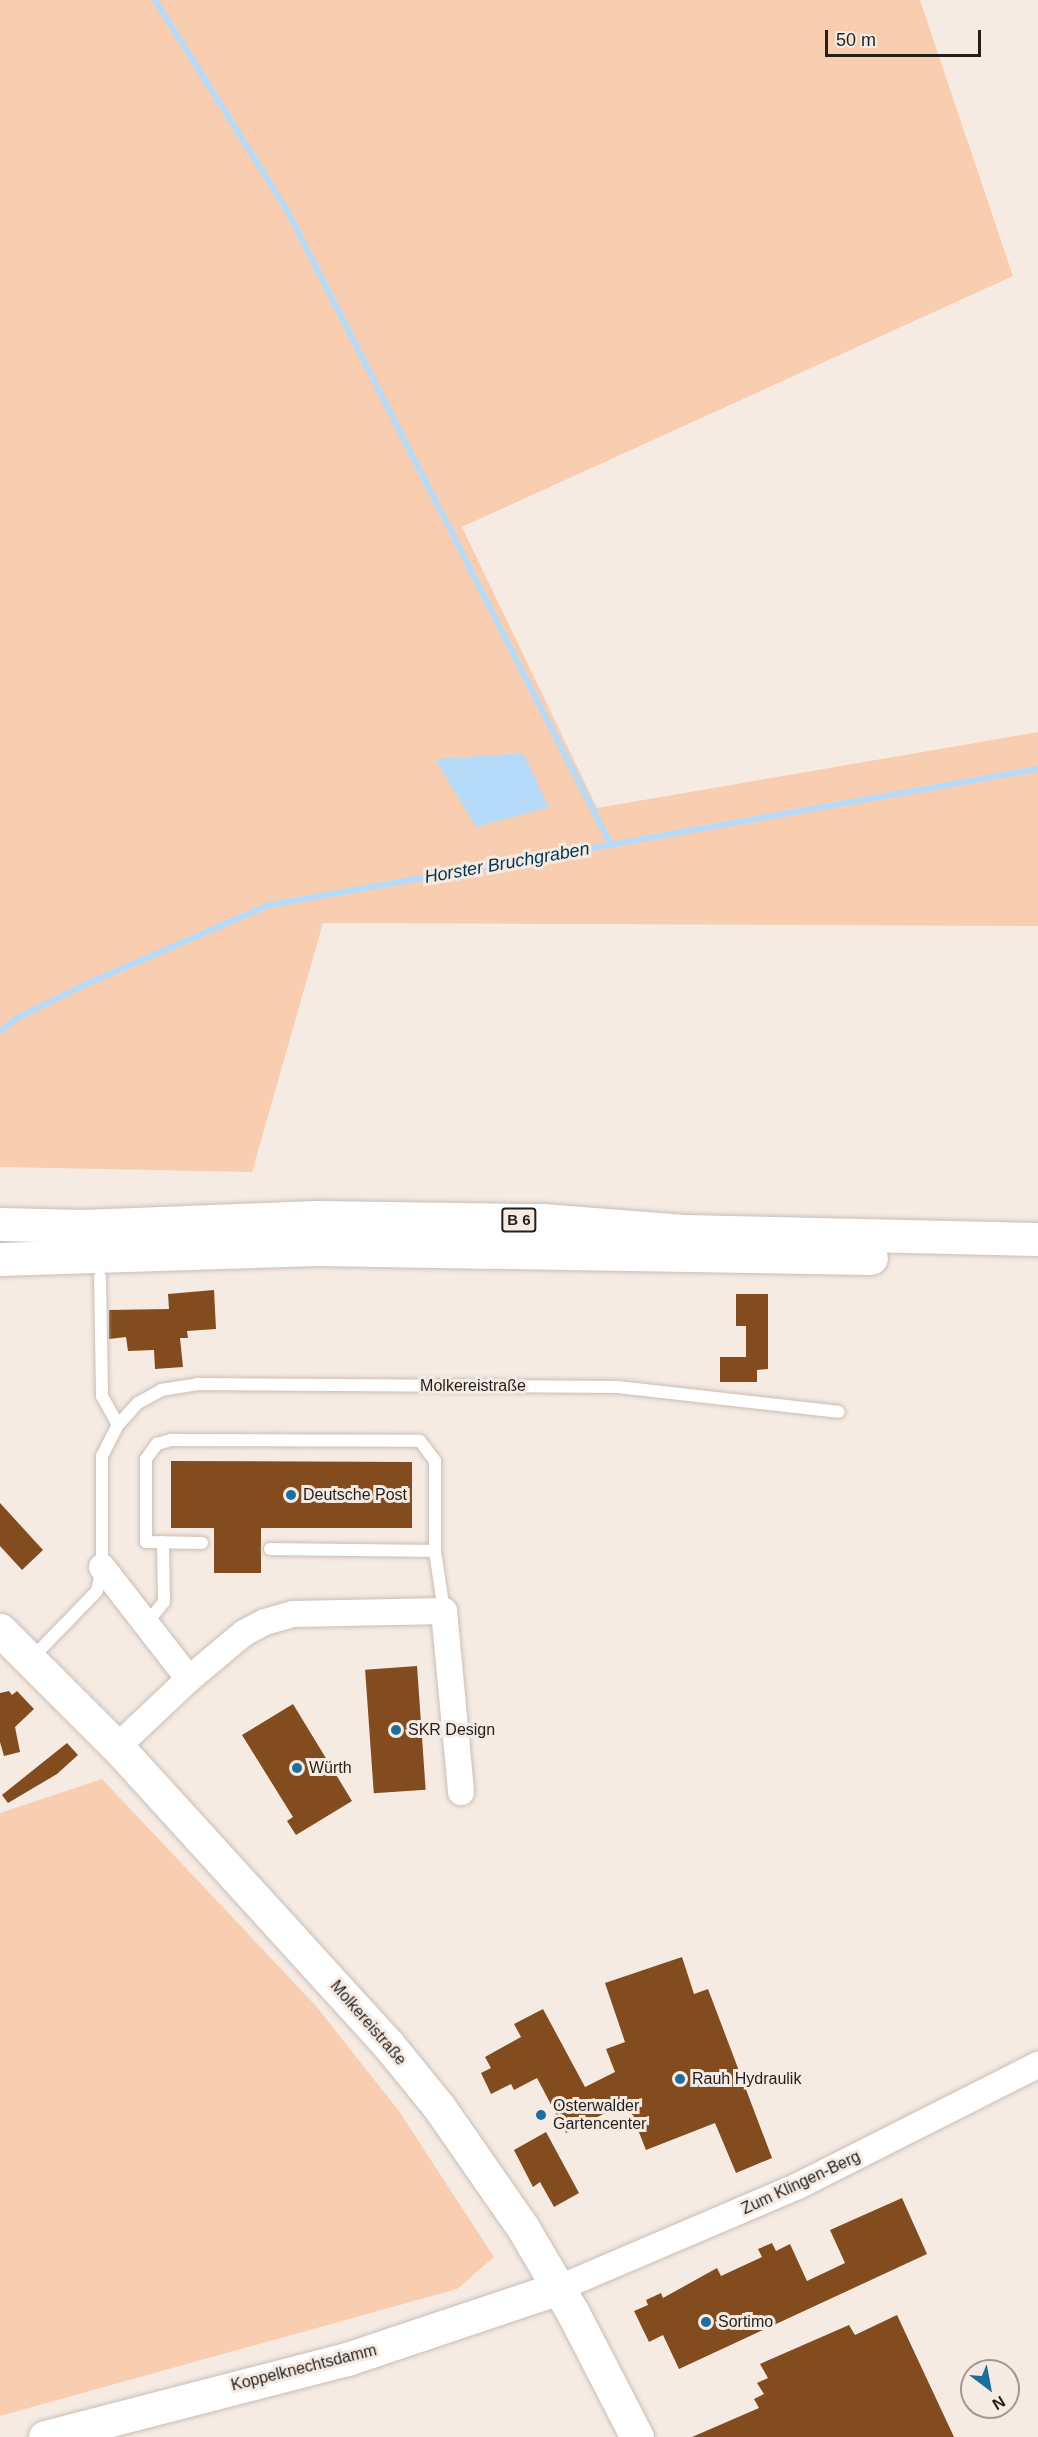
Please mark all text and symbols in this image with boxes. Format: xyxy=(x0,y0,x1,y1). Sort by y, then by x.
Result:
scale bar xyxy=(828,18,984,56)
text: 50 m xyxy=(836,30,876,50)
water label: Horster Bruchgraben xyxy=(423,838,591,888)
road number: B 6 xyxy=(501,1208,537,1232)
street label: Molkereistraße xyxy=(420,1376,526,1396)
place label: Deutsche Post xyxy=(303,1485,407,1505)
marker: Deutsche Post xyxy=(284,1488,298,1502)
place label: SKR Design xyxy=(408,1720,495,1740)
marker: SKR Design xyxy=(389,1723,403,1737)
place label: Würth xyxy=(309,1758,352,1778)
marker: Würth xyxy=(290,1761,304,1775)
street label: Molkereistraße xyxy=(326,1977,410,2069)
place label: Rauh Hydraulik xyxy=(692,2069,801,2089)
marker: Rauh Hydraulik xyxy=(673,2072,687,2086)
place label: Osterwalder Gartencenter xyxy=(553,2096,646,2134)
marker: Osterwalder Gartencenter xyxy=(534,2108,548,2122)
street label: Zum Klingen-Berg xyxy=(739,2147,863,2219)
place label: Sortimo xyxy=(718,2312,773,2332)
marker: Sortimo xyxy=(699,2315,713,2329)
street label: Koppelknechtsdamm xyxy=(229,2341,379,2395)
north arrow xyxy=(960,2359,1020,2419)
text: N xyxy=(989,2393,1008,2413)

